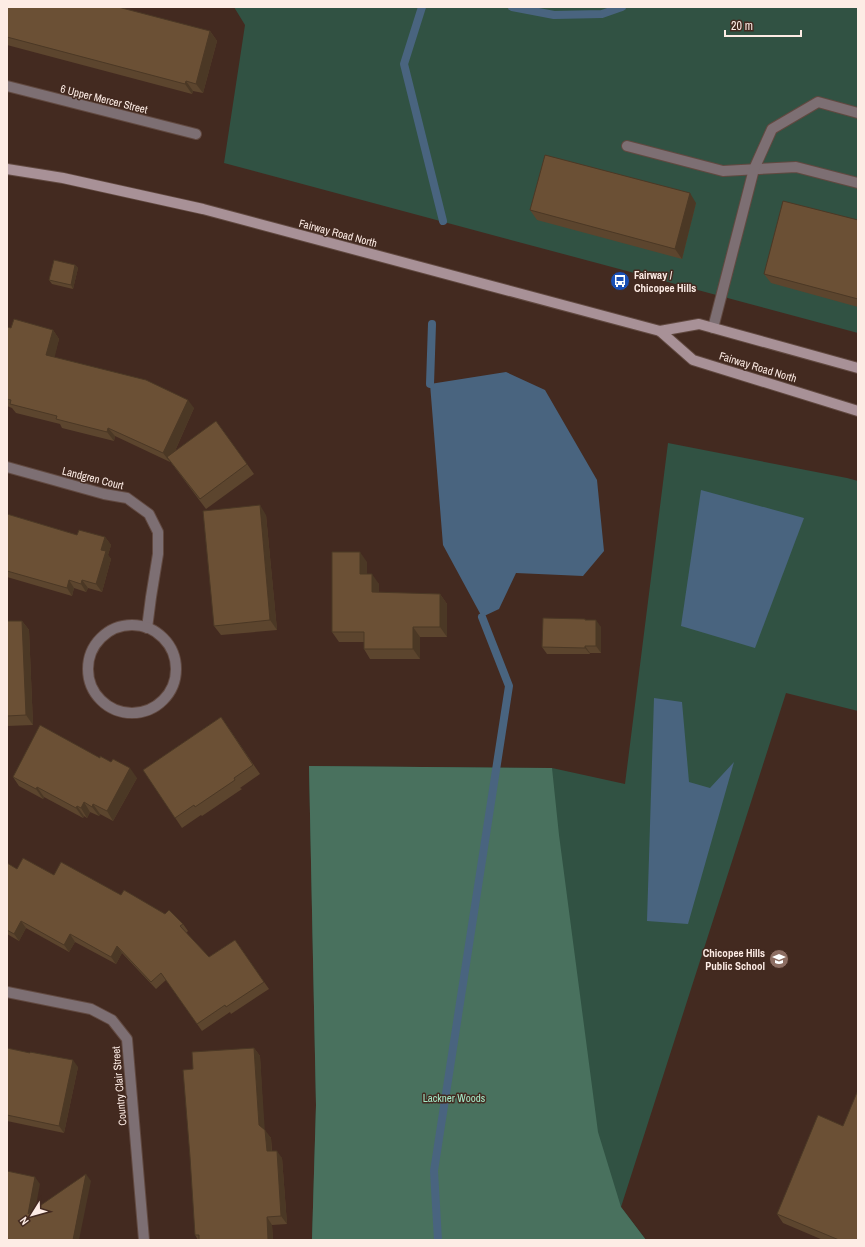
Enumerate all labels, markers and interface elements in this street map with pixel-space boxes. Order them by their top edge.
scale bar [725,12,801,38]
text: 20 m [731,18,753,34]
street label: 6 Upper Mercer Street [59,81,149,117]
street label: Fairway Road North [297,216,379,250]
place label: Fairway / Chicopee Hills [634,268,696,295]
bus stop icon: Fairway / Chicopee Hills [609,270,631,292]
street label: Fairway Road North [718,349,798,385]
street label: Landgren Court [61,464,126,492]
place label: Chicopee Hills Public School [703,946,765,973]
school or university icon: Chicopee Hills Public School [768,948,790,970]
street label: Country Clair Street [109,1045,129,1126]
park label: Lackner Woods [423,1091,486,1105]
north arrow [12,1195,52,1235]
text: N [16,1214,32,1228]

